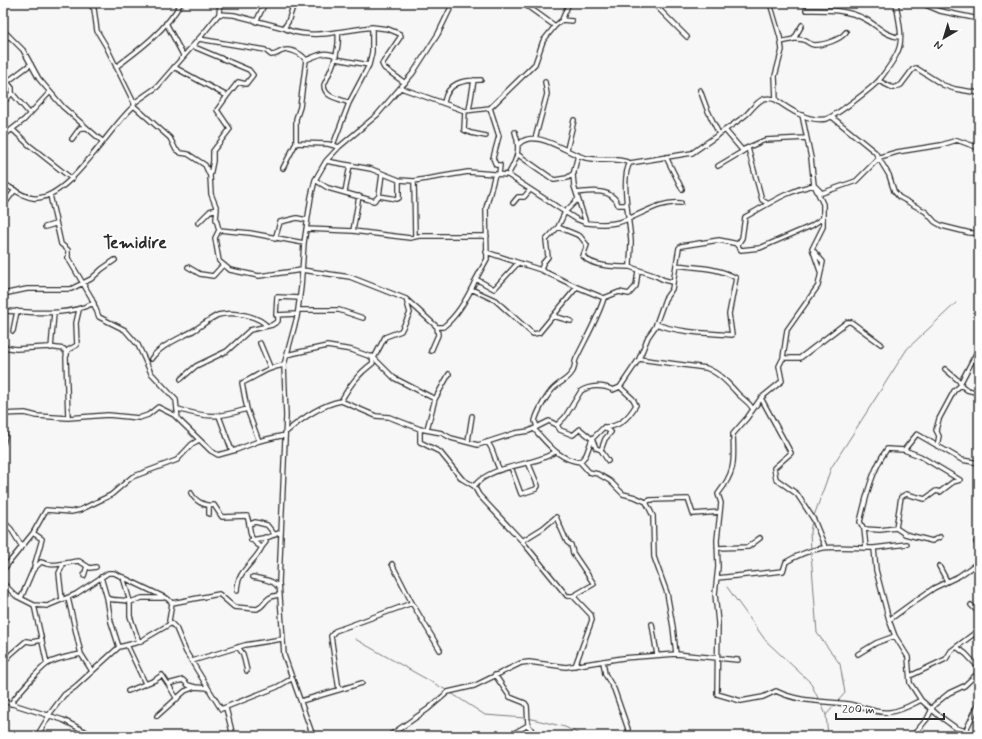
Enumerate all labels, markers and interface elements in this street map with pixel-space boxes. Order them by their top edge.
north arrow [924,18,964,58]
text: N [931,37,946,53]
district label: Temidire [103,232,167,254]
scale bar [836,695,944,721]
text: 200 m [842,702,875,718]

